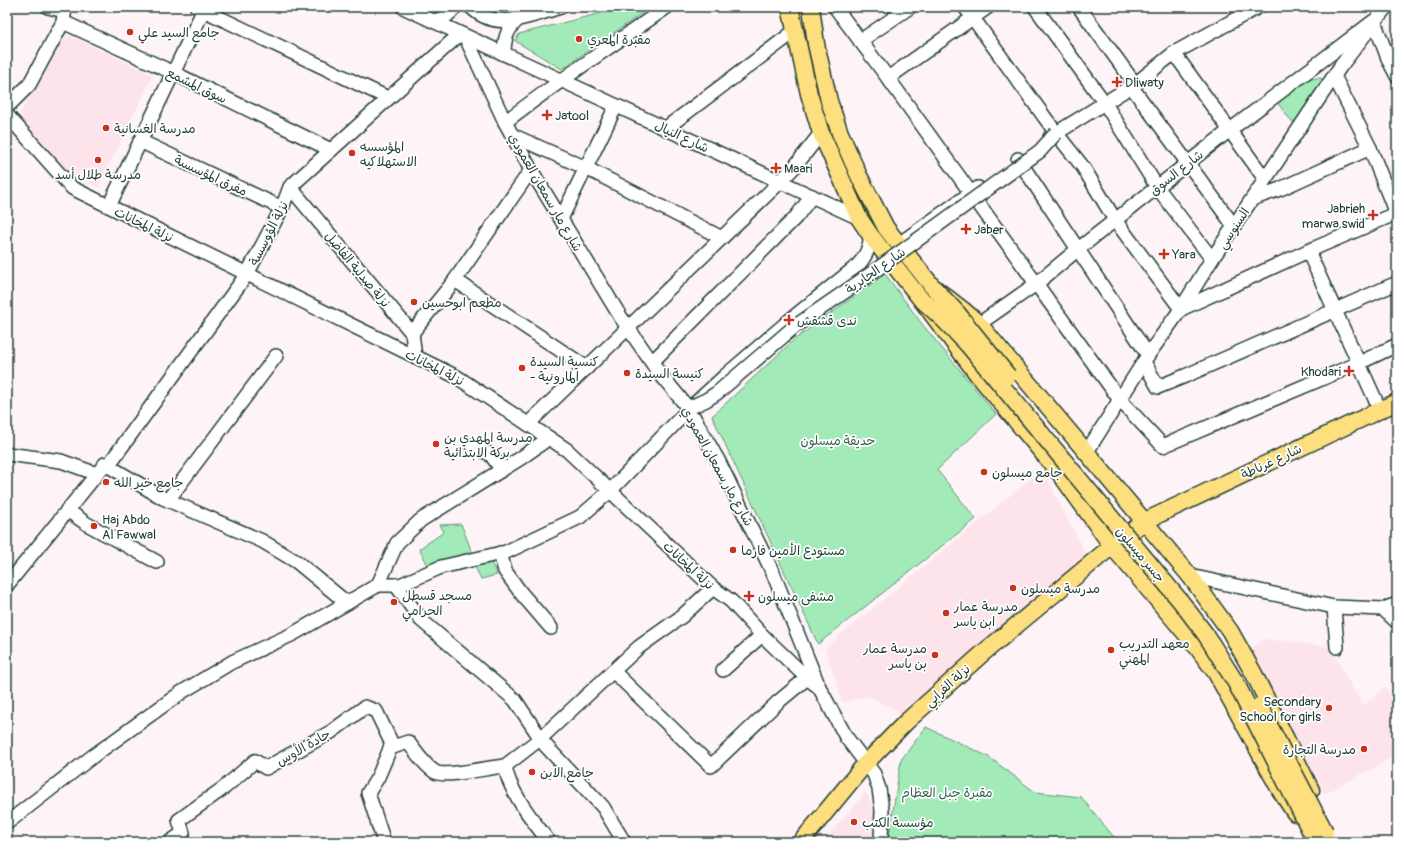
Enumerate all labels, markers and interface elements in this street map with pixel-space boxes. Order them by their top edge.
place label: جامع السيد علي [138,25,220,44]
marker: جامع السيد علي [125,27,135,37]
place label: مقبرة المعري [587,32,651,49]
marker: مقبرة المعري [574,34,584,44]
street label: سوق المشمع [163,64,229,109]
place label: Dliwaty [1125,75,1164,91]
marker: Dliwaty [1112,77,1122,87]
place label: Jatool [555,108,589,124]
marker: Jatool [542,110,552,120]
street label: شارع النيال [652,117,711,157]
place label: مدرسة الغسانية [114,121,196,137]
marker: مدرسة الغسانية [101,123,111,133]
street label: شارع مار سمعان العمودي [504,130,586,255]
place label: المؤسسه الاستهلاكيه [360,139,417,170]
street label: شارع السوق [1146,147,1207,200]
marker: المؤسسه الاستهلاكيه [347,148,357,158]
street label: مفرق المؤسسىة [171,152,250,200]
marker: مدرسة طلال أسد [93,155,103,165]
place label: Maari [784,161,812,177]
marker: Maari [771,163,781,173]
place label: مدرسة طلال أسد [55,167,141,183]
street label: نزلة الؤوسسة [246,199,292,268]
place label: Jabrieh marwa swid [1302,201,1365,232]
street label: نزلة المخانات [111,204,176,246]
street label: السنوسي [1214,205,1256,254]
marker: Jabrieh marwa swid [1368,210,1378,220]
place label: Jaber [974,222,1004,238]
marker: Jaber [961,224,971,234]
street label: نزلة صدلية الفاضل [321,229,393,311]
street label: شارع الجابرية [842,244,909,298]
place label: Yara [1171,247,1196,263]
marker: Yara [1159,249,1169,259]
place label: مطعم ابوحسين [422,295,502,313]
marker: مطعم ابوحسين [409,297,419,307]
place label: ندى قشقش [797,313,857,329]
marker: ندى قشقش [784,315,794,325]
street label: نزلة المخانات [403,346,467,389]
place label: كنسية السيدة - المارونية [530,354,599,385]
marker: كنسية السيدة - المارونية [517,363,527,373]
place label: Khodari [1301,364,1341,380]
place label: كنيسة السيدة [635,366,704,382]
marker: Khodari [1344,366,1354,376]
marker: كنيسة السيدة [622,368,632,378]
street label: شارع مار سمعان العمودي [677,404,757,529]
place label: مدرسة المهدي بن بركة الابتدائية [444,430,533,461]
park label: حديقة ميسلون [801,433,876,449]
marker: مدرسة المهدي بن بركة الابتدائية [431,439,441,449]
street label: شارع غرناطة [1238,441,1305,484]
place label: جامع ميسلون [992,465,1063,483]
marker: جامع ميسلون [979,467,989,477]
place label: جامع خير الله [114,475,183,493]
marker: جامع خير الله [101,477,111,487]
place label: Haj Abdo Al Fawwal [102,512,156,543]
marker: Haj Abdo Al Fawwal [89,521,99,531]
street label: جسر ميسلون [1112,523,1168,586]
street label: نزلة المخانات [660,538,717,593]
place label: مستودع الأمين فارما [741,542,845,560]
marker: مستودع الأمين فارما [728,545,738,555]
place label: مدرسة ميسلون [1021,581,1100,597]
marker: مدرسة ميسلون [1008,583,1018,593]
place label: مسجد قسطل الحرامي [402,588,472,622]
place label: مشفى ميسلون [758,589,834,606]
marker: مشفى ميسلون [743,590,755,602]
marker: مسجد قسطل الحرامي [389,597,399,607]
place label: مدرسة عمار ابن ياسر [953,599,1018,630]
marker: مدرسة عمار ابن ياسر [941,608,951,618]
place label: معهد التدريب المهني [1119,636,1190,670]
place label: مدرسة عمار بن ياسر [862,641,927,672]
marker: معهد التدريب المهني [1106,645,1116,655]
marker: مدرسة عمار بن ياسر [930,650,940,660]
street label: نزلة الفرابي [922,661,976,713]
place label: Secondary School for girls [1240,694,1321,725]
marker: Secondary School for girls [1324,703,1334,713]
street label: جادة الأوس [273,725,334,771]
place label: مدرسة التجارة [1283,742,1356,758]
marker: مدرسة التجارة [1359,744,1369,754]
place label: جامع الابن [540,765,594,783]
marker: جامع الابن [527,767,537,777]
park label: مقبرة جبل العظام [901,785,993,803]
place label: مؤسسة الكتب [862,815,934,831]
marker: مؤسسة الكتب [849,817,859,827]

